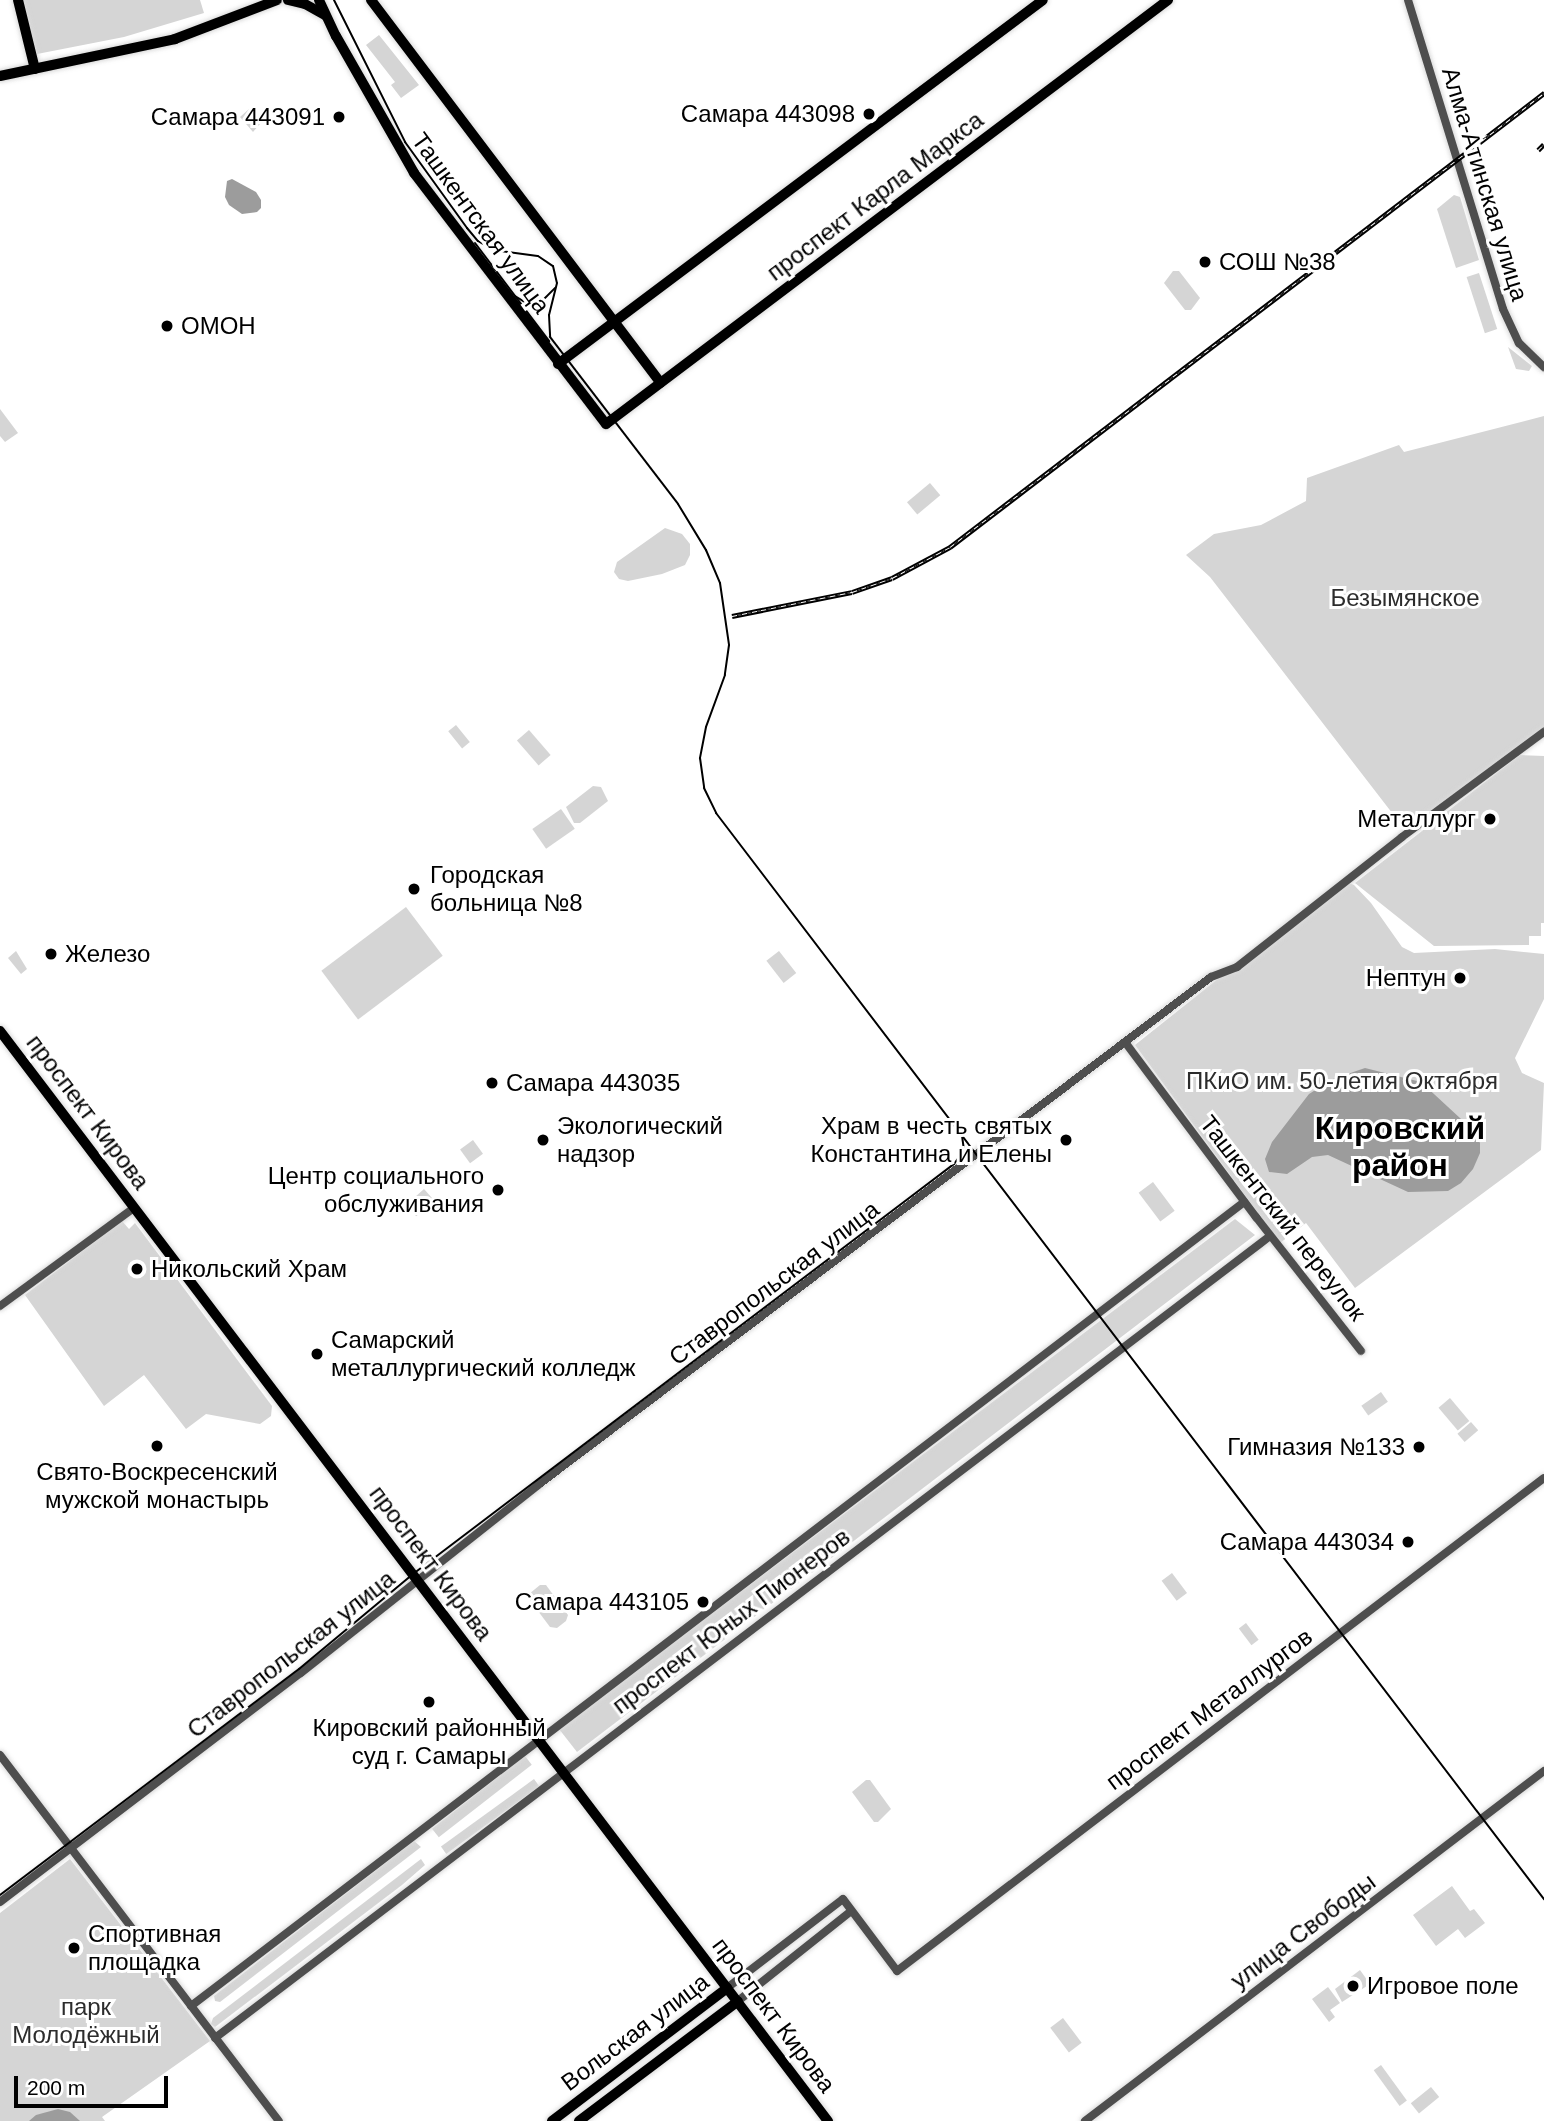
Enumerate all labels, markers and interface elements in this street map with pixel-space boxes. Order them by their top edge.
street label: Алма-Атинская улица [1436,64,1534,304]
place label: Самара 443098 [681,100,855,128]
place label: Самара 443091 [151,103,325,131]
street label: проспект Карла Маркса [761,105,989,287]
marker: Самара 443098 [861,106,877,122]
marker: Самара 443091 [331,109,347,125]
street label: Ташкентская улица [406,127,556,319]
place label: СОШ №38 [1219,248,1336,276]
marker: СОШ №38 [1197,254,1213,270]
place label: ОМОН [181,312,256,340]
marker: ОМОН [159,318,175,334]
park label: Безымянское [1330,584,1480,612]
place label: Металлург [1357,805,1476,833]
marker: Металлург [1482,811,1498,827]
place label: Городская больница №8 [430,861,583,917]
marker: Городская больница №8 [404,879,424,899]
place label: Железо [65,940,150,968]
marker: Железо [43,946,59,962]
place label: Нептун [1366,964,1446,992]
marker: Нептун [1452,970,1468,986]
street label: проспект Кирова [20,1029,156,1195]
park label: ПКиО им. 50-летия Октября [1186,1067,1498,1095]
place label: Самара 443035 [506,1069,680,1097]
marker: Самара 443035 [484,1075,500,1091]
street label: Ташкентский переулок [1194,1110,1372,1326]
district label: Кировский район [1315,1110,1485,1185]
place label: Экологический надзор [557,1112,723,1168]
place label: Храм в честь святых Константина и Елены [810,1112,1052,1168]
marker: Экологический надзор [535,1132,551,1148]
marker: Храм в честь святых Константина и Елены [1058,1132,1074,1148]
place label: Центр социального обслуживания [268,1162,484,1218]
marker: Центр социального обслуживания [490,1182,506,1198]
street label: Ставропольская улица [663,1195,885,1371]
place label: Никольский Храм [151,1255,347,1283]
marker: Никольский Храм [129,1261,145,1277]
place label: Самарский металлургический колледж [331,1326,636,1382]
marker: Самарский металлургический колледж [309,1346,325,1362]
place label: Гимназия №133 [1227,1433,1405,1461]
marker: Свято-Воскресенский мужской монастырь [149,1438,165,1454]
marker: Гимназия №133 [1411,1439,1427,1455]
place label: Свято-Воскресенский мужской монастырь [36,1458,278,1514]
street label: проспект Кирова [363,1480,499,1646]
street label: проспект Юных Пионеров [607,1522,855,1720]
place label: Самара 443034 [1220,1528,1394,1556]
marker: Самара 443034 [1400,1534,1416,1550]
street label: Ставропольская улица [182,1564,400,1744]
place label: Самара 443105 [515,1588,689,1616]
marker: Самара 443105 [695,1594,711,1610]
street label: проспект Металлургов [1100,1622,1318,1796]
marker: Кировский районный суд г. Самары [421,1694,437,1710]
place label: Кировский районный суд г. Самары [312,1714,546,1770]
street label: улица Свободы [1225,1867,1381,1995]
place label: Спортивная площадка [88,1920,221,1976]
street label: проспект Кирова [706,1932,842,2098]
marker: Спортивная площадка [66,1940,82,1956]
street label: Вольская улица [556,1967,714,2097]
place label: Игровое поле [1367,1972,1519,2000]
marker: Игровое поле [1345,1978,1361,1994]
park label: парк Молодёжный [12,1993,160,2049]
scale bar [18,2062,172,2106]
text: 200 m [27,2076,85,2099]

